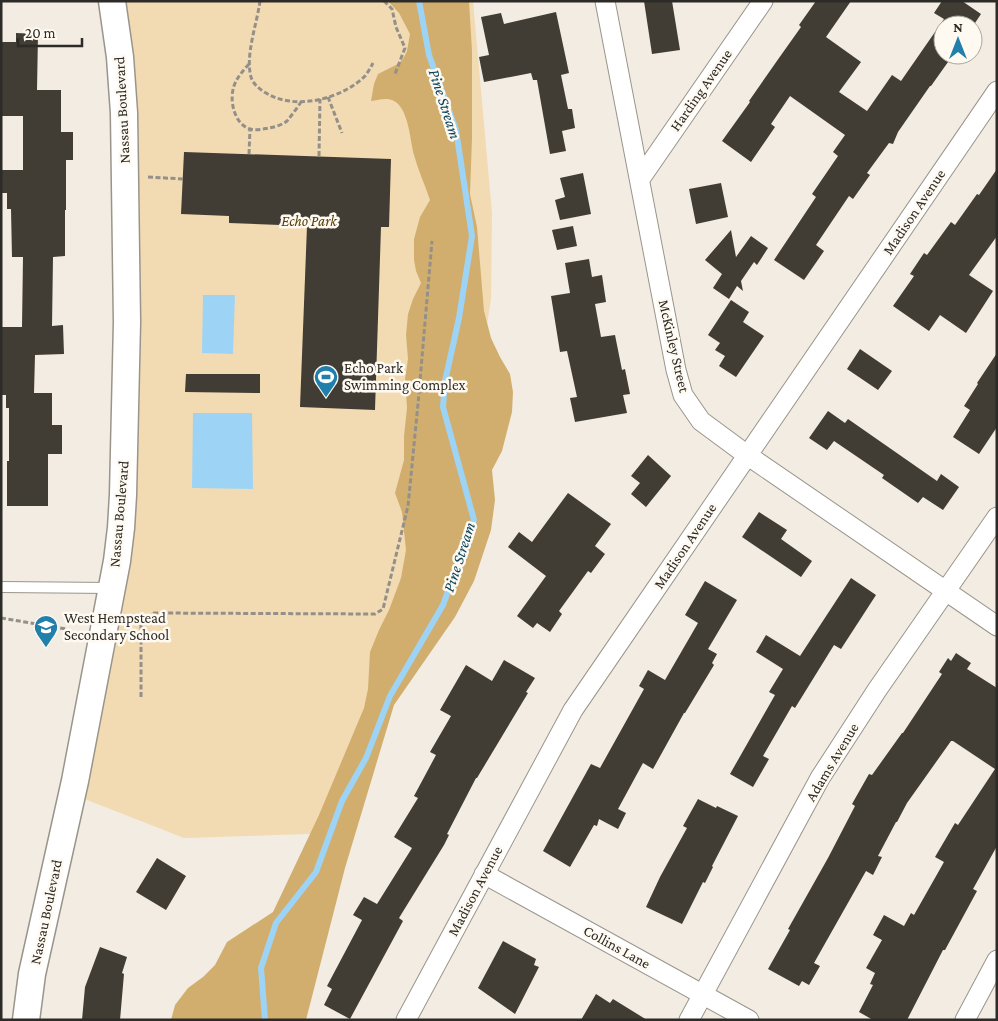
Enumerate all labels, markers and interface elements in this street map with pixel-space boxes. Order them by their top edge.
scale bar [18,15,81,47]
north arrow [933,15,983,65]
text: N [953,19,963,35]
text: 20 m [25,25,56,41]
street label: Harding Avenue [667,46,736,134]
street label: Nassau Boulevard [111,56,133,164]
water label: Pine Stream [426,67,464,141]
street label: Madison Avenue [880,166,949,258]
park label: Echo Park [281,213,338,229]
street label: McKinley Street [655,298,693,395]
place label: Echo Park Swimming Complex [344,360,466,394]
sports icon: Echo Park Swimming Complex [313,364,339,398]
street label: Nassau Boulevard [106,460,132,568]
street label: Madison Avenue [651,500,720,592]
water label: Pine Stream [440,520,478,594]
place label: West Hempstead Secondary School [64,610,169,644]
school or university icon: West Hempstead Secondary School [33,614,59,648]
street label: Adams Avenue [802,720,862,804]
street label: Madison Avenue [445,843,506,939]
street label: Nassau Boulevard [27,858,65,966]
street label: Collins Lane [581,922,654,972]

